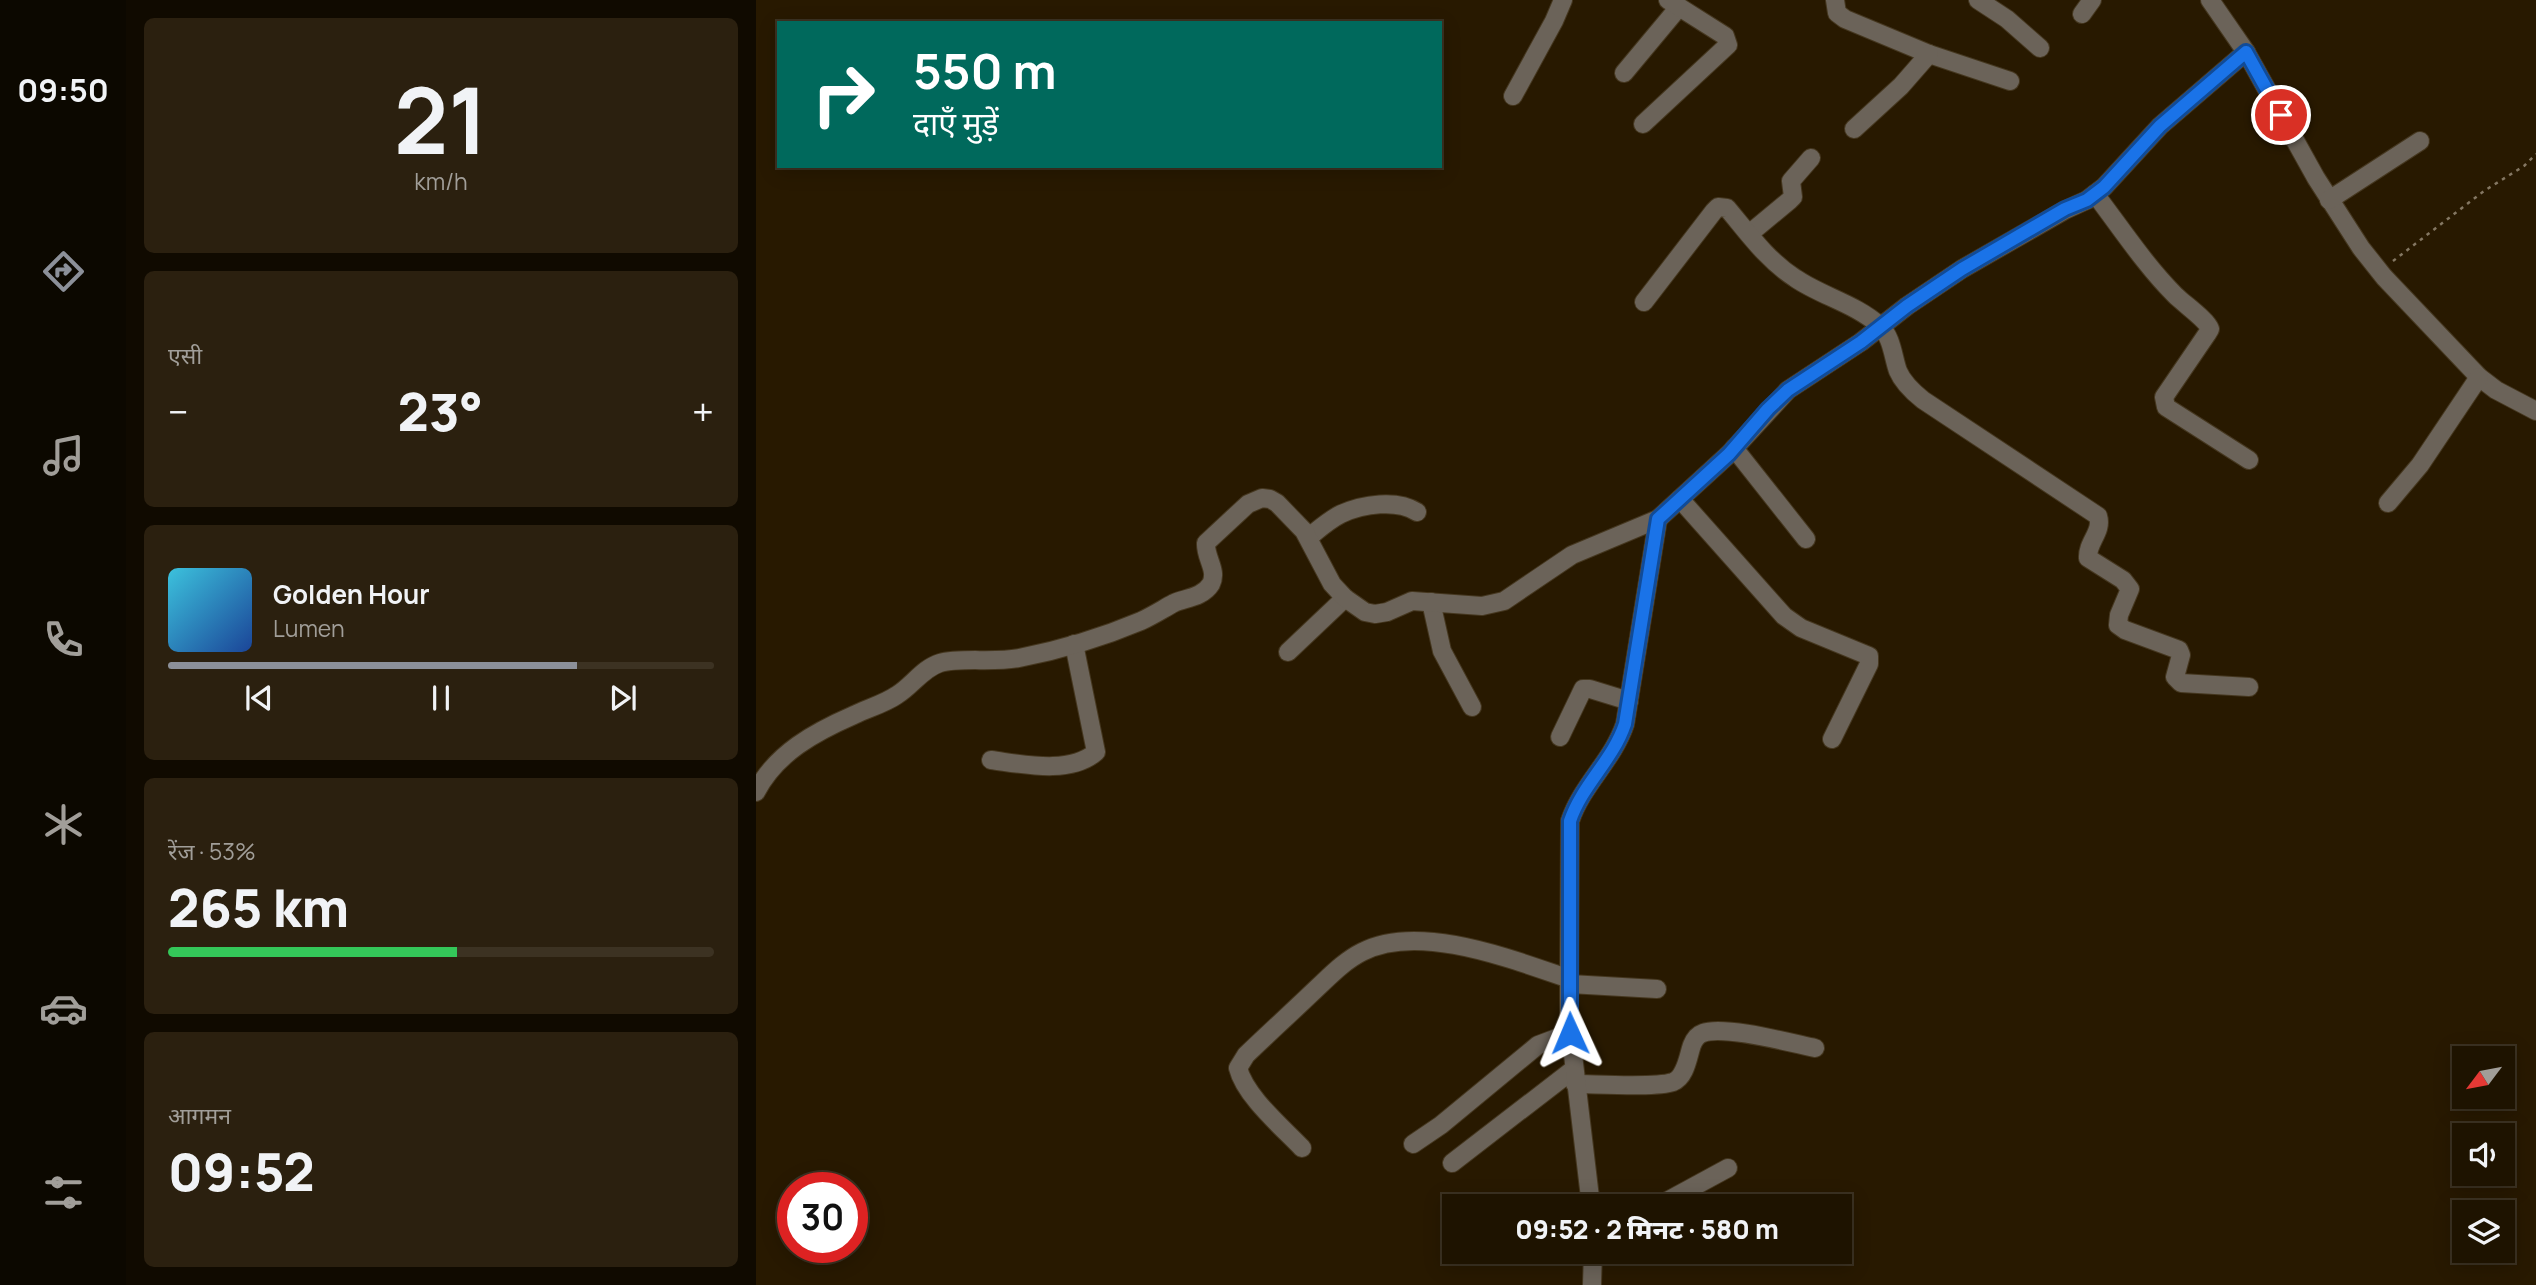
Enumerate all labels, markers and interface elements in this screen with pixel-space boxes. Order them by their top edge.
text: 550 m [913,37,1057,104]
icon: right [798,49,889,140]
text: 21 [394,57,488,181]
text: 09:50 [17,68,109,112]
pin [2251,85,2311,145]
icon: arrive [2262,96,2300,134]
text: दाएँ मुड़ें [913,101,999,145]
text: km/h [414,165,468,197]
icon: directions [39,247,88,296]
text: एसी [168,339,202,371]
text: 23° [398,376,483,447]
text: − [168,385,189,437]
text: + [692,385,714,437]
icon: music [39,431,88,480]
text: Golden Hour [273,576,430,612]
text: Lumen [273,612,345,644]
icon: phone [39,615,88,664]
icon: previous [240,679,278,717]
icon: pause [422,679,460,717]
icon: next [604,679,642,717]
icon: climate [39,800,88,849]
text: रेंज · 53% [168,835,256,867]
text: 265 km [168,872,349,943]
icon: car [39,984,88,1033]
position arrow [1533,996,1607,1070]
north arrow [2452,1046,2515,1110]
map controls [2452,1046,2515,1263]
text: आगमन [168,1099,231,1131]
button: sound [2452,1123,2515,1186]
text: 09:52 [168,1136,315,1207]
icon: filters [39,1168,88,1217]
speed limit sign: 30 [777,1172,868,1263]
button: layers [2452,1200,2515,1263]
text: 09:52 · 2 मिनट · 580 m [1515,1211,1779,1247]

